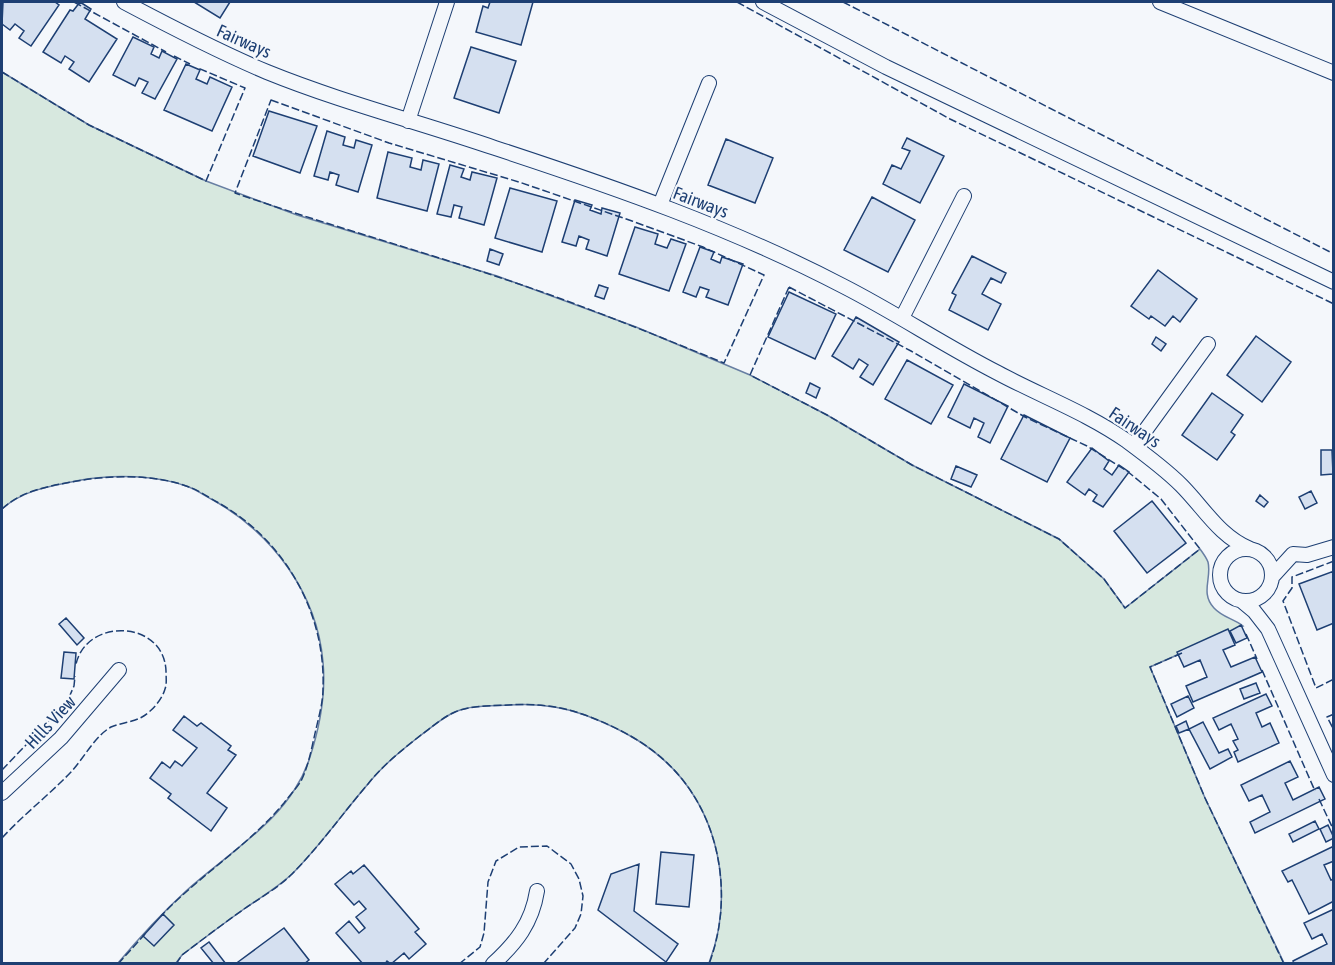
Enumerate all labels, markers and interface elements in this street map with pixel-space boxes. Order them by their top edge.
street label: Fairways [214,20,274,62]
street label: Fairways [670,182,732,222]
street label: Fairways [1105,402,1165,452]
street label: Hills View [20,691,80,753]

